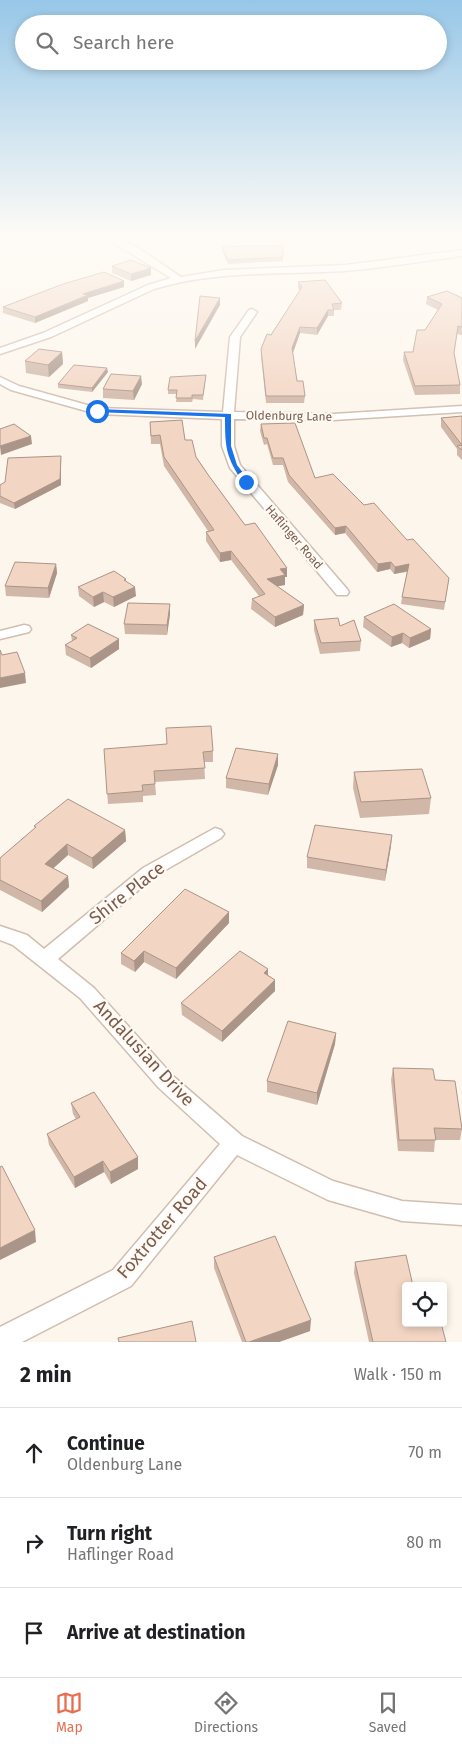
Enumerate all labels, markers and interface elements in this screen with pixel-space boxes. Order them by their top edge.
search box [15,15,447,70]
icon: search [33,29,61,57]
text: Search here [73,31,174,54]
route start [86,400,109,423]
street label: Oldenburg Lane [246,408,332,424]
route end [235,471,258,494]
street label: Haflinger Road [262,502,326,572]
street label: Shire Place [85,857,169,929]
street label: Andalusian Drive [89,995,199,1111]
street label: Foxtrotter Road [112,1173,212,1283]
map controls [402,1282,447,1327]
button: locate [402,1282,447,1327]
text: 2 min [20,1362,72,1388]
text: Walk · 150 m [354,1365,442,1384]
text: Continue [67,1432,145,1455]
icon: ahead [20,1439,48,1467]
text: 70 m [408,1443,442,1462]
text: Oldenburg Lane [67,1455,182,1474]
text: Turn right [67,1522,152,1545]
icon: right [20,1529,48,1557]
text: 80 m [406,1533,442,1552]
text: Haflinger Road [67,1545,174,1564]
icon: arrive [20,1619,48,1647]
text: Arrive at destination [67,1621,246,1644]
tab: Map [55,1689,83,1736]
tab: Directions [194,1689,258,1736]
tab: Saved [369,1689,407,1736]

